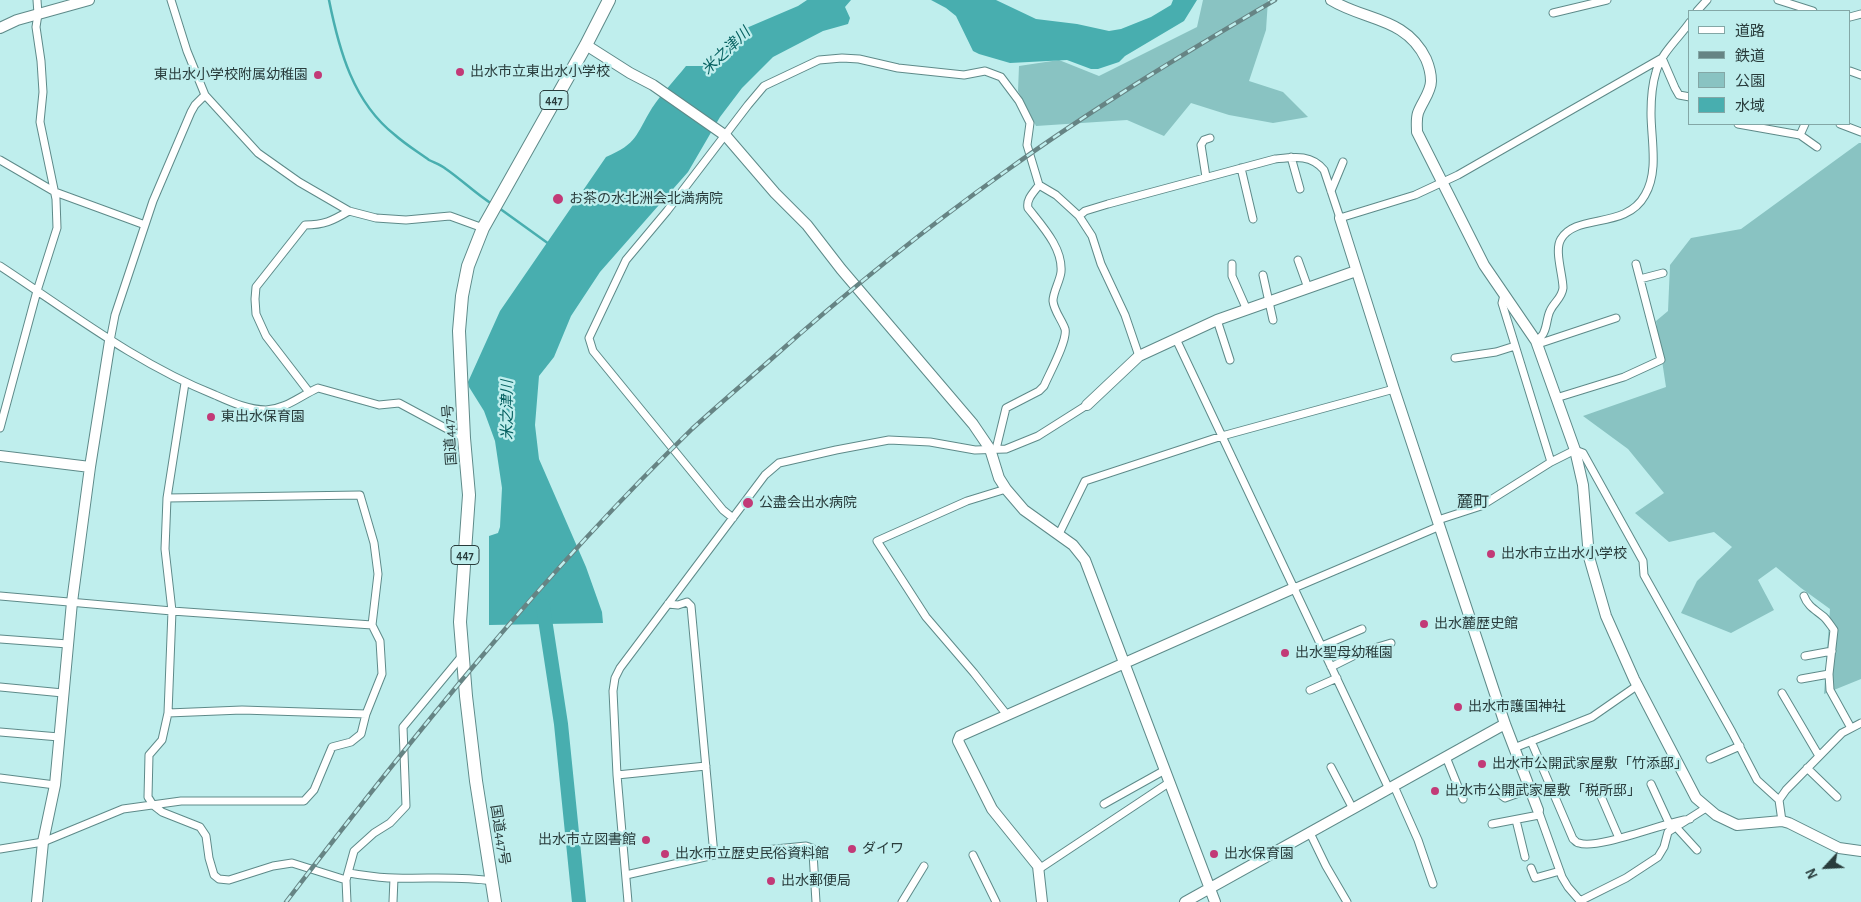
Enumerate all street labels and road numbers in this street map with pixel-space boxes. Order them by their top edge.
road number: 447 [540,90,568,110]
street label: 国道447号 [439,404,461,466]
road number: 447 [451,546,479,564]
street label: 国道447号 [487,803,513,867]

